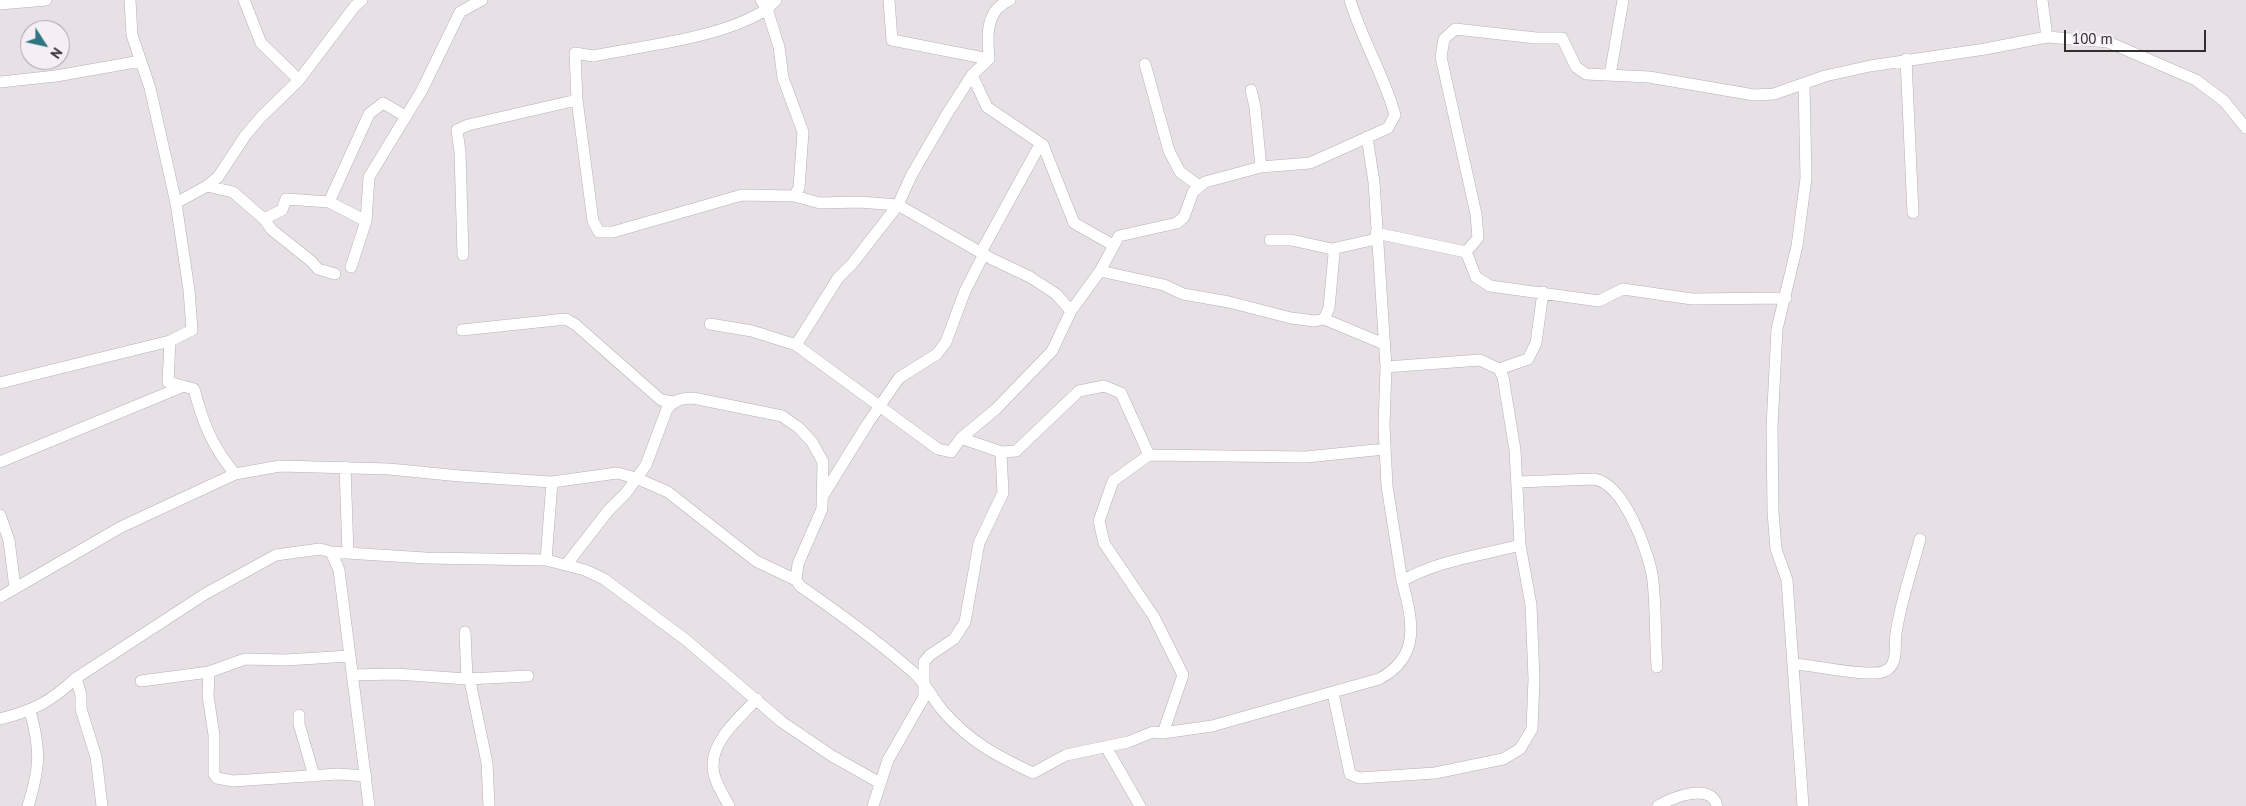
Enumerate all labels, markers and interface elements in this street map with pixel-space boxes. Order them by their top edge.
north arrow [20,20,70,70]
scale bar [2066,20,2208,52]
text: 100 m [2072,29,2113,48]
text: N [46,44,66,62]

